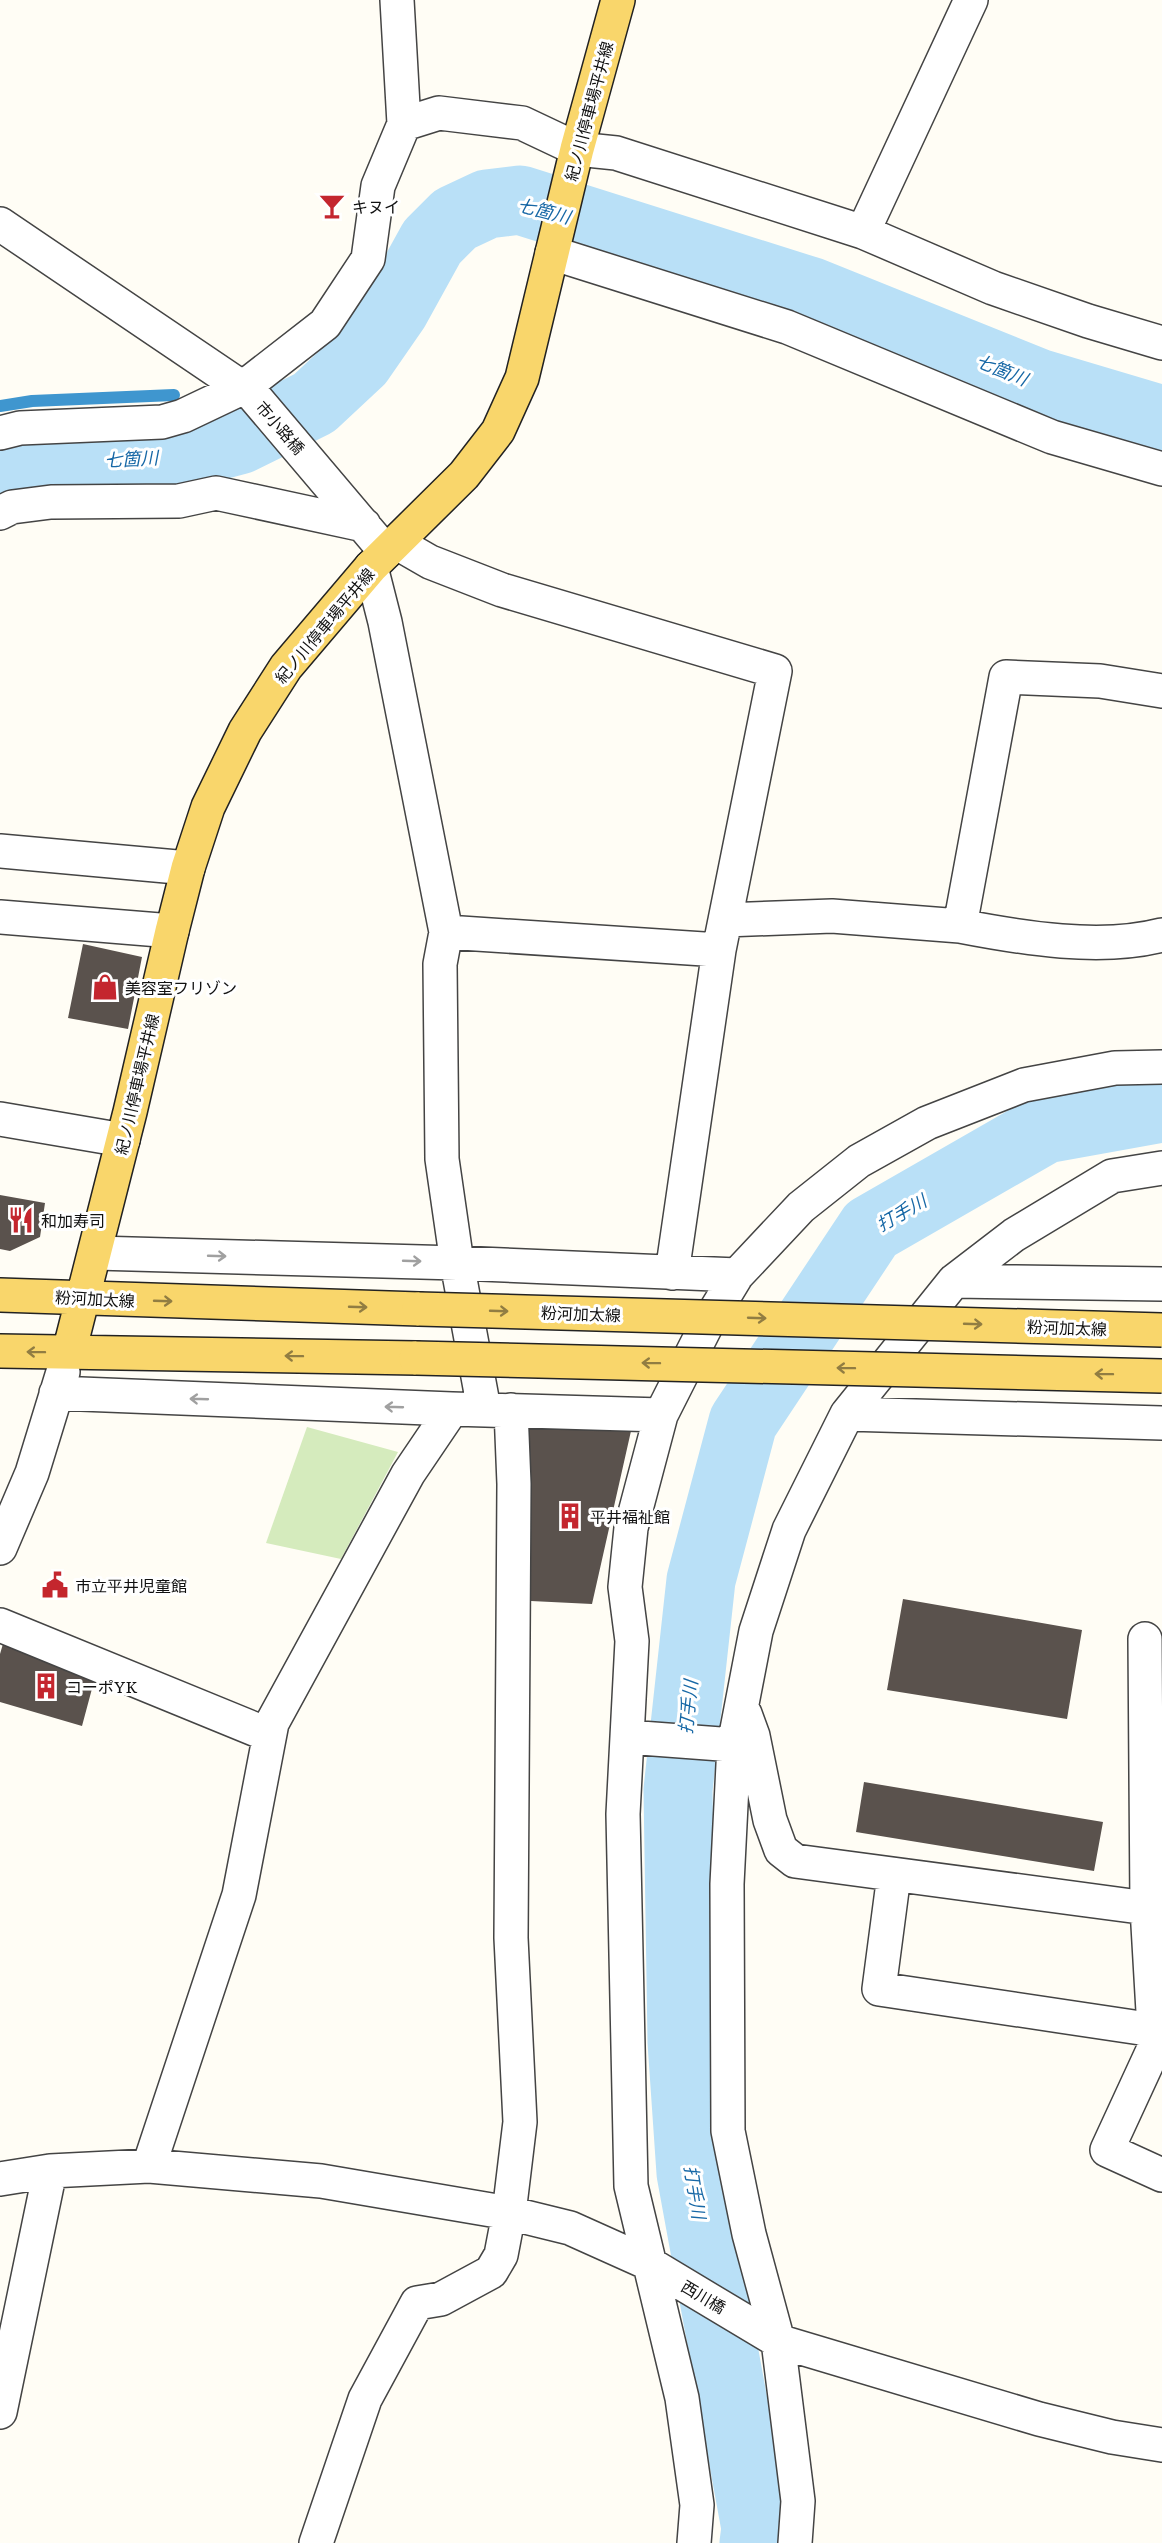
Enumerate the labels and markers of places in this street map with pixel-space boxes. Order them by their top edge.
bar icon: キヌイ [317,191,347,221]
place label: キヌイ [352,194,400,218]
shop icon: 美容室フリゾン [90,972,120,1002]
place label: 美容室フリゾン [125,975,237,999]
restaurant icon: 和加寿司 [6,1205,36,1235]
place label: 和加寿司 [41,1208,105,1232]
building icon: 平井福祉館 [555,1501,585,1531]
place label: 平井福祉館 [590,1504,670,1528]
public building icon: 市立平井児童館 [40,1570,70,1600]
place label: 市立平井児童館 [75,1573,187,1597]
building icon: コーポYK [31,1671,61,1701]
place label: コーポYK [66,1674,138,1698]

